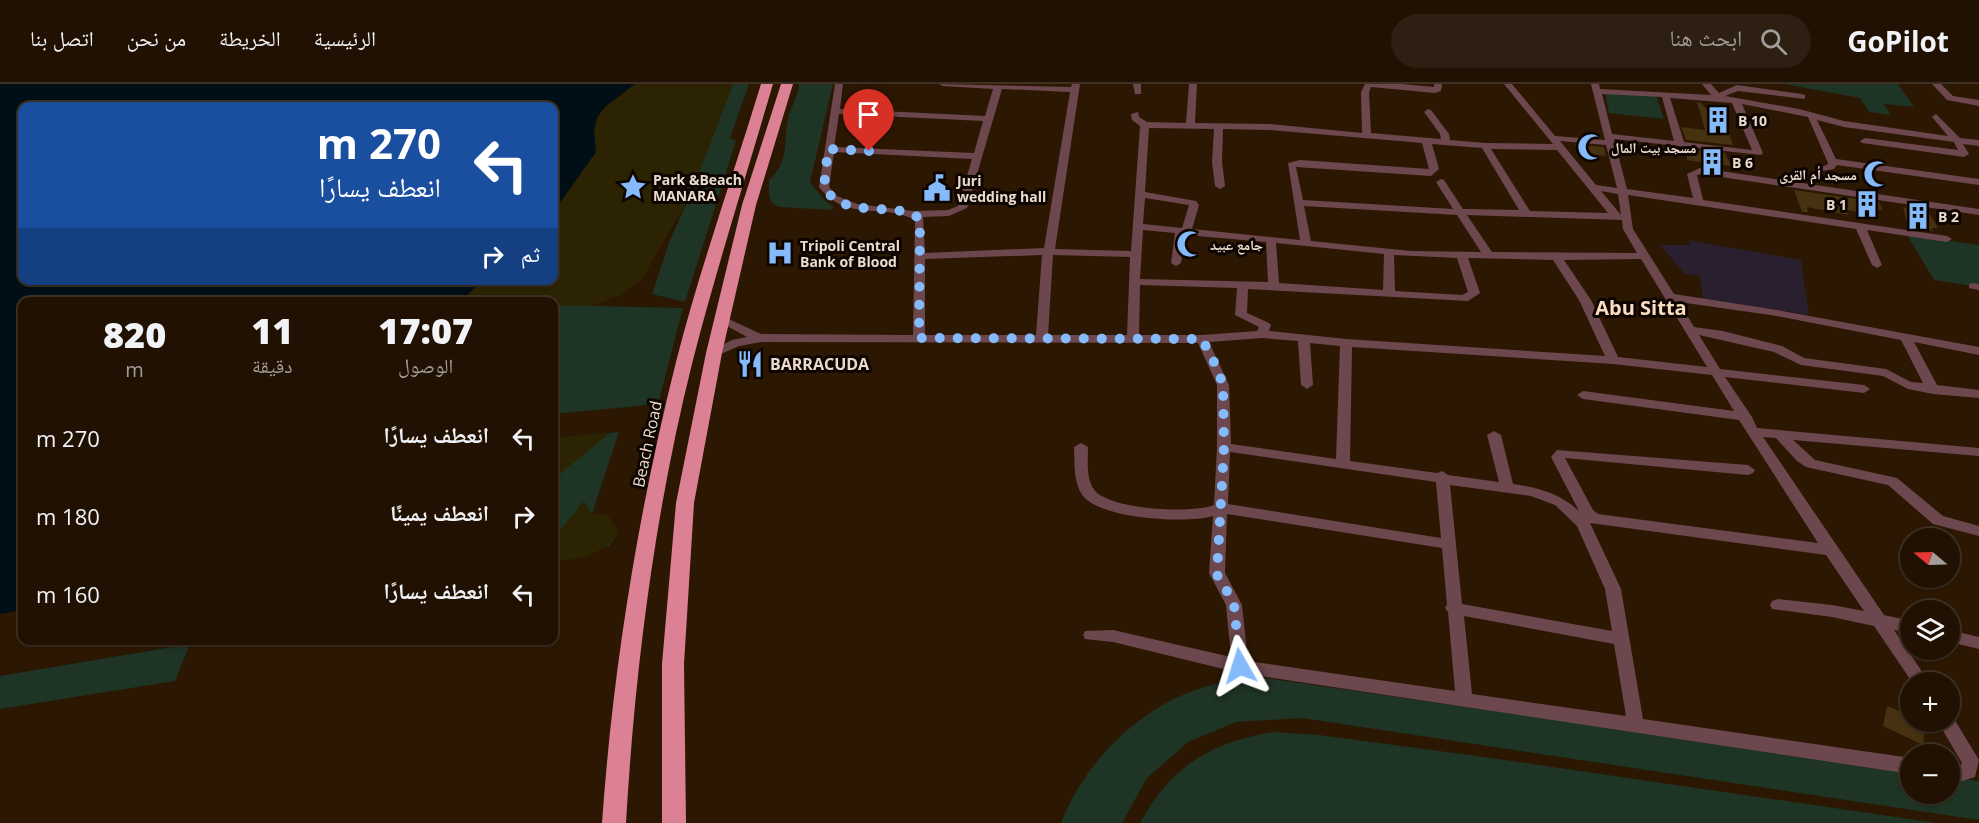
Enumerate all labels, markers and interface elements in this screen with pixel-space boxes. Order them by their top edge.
search box [1391,14,1811,68]
text: ابحث هنا [1669,22,1742,52]
text: GoPilot [1847,22,1949,60]
text: اتصل بنا [30,24,94,52]
text: من نحن [127,24,186,52]
text: الخريطة [219,24,281,52]
text: الرئيسية [314,24,376,52]
icon: search [1757,25,1790,58]
pin [843,89,894,151]
icon: arrive [852,98,885,131]
building icon: B 10 [1703,105,1733,135]
place label: B 10 [1738,111,1767,130]
text: 270 m [317,114,441,171]
icon: left [462,126,540,204]
mosque icon: مسجد بيت المال [1576,132,1606,162]
place label: مسجد بيت المال [1611,138,1696,157]
building icon: B 6 [1697,147,1727,177]
place label: B 6 [1732,153,1753,172]
mosque icon: مسجد أم القرى [1862,159,1892,189]
place label: مسجد أم القرى [1779,165,1857,185]
text: انعطف يسارًا [319,168,441,205]
place label: Park &Beach MANARA [653,170,742,205]
place label: Juri wedding hall [955,171,1046,206]
place icon: Park &Beach MANARA [618,172,648,202]
public building icon: Juri wedding hall [922,173,952,203]
building icon: B 1 [1852,189,1882,219]
place label: B 1 [1826,195,1847,214]
building icon: B 2 [1903,201,1933,231]
place label: B 2 [1938,207,1959,226]
mosque icon: جامع عبيد [1175,229,1205,259]
place label: جامع عبيد [1210,235,1263,255]
place label: Tripoli Central Bank of Blood [800,236,900,271]
text: ثم [521,238,540,268]
hospital icon: Tripoli Central Bank of Blood [765,238,795,268]
icon: right [476,240,509,273]
district label: Abu Sitta [1595,294,1687,321]
text: 11 [251,306,293,355]
text: 17:07 [378,306,473,355]
text: 820 [103,310,166,359]
restaurant icon: BARRACUDA [735,349,765,379]
text: دقيقة [252,352,293,379]
text: الوصول [398,352,453,379]
place label: BARRACUDA [770,353,870,375]
text: m [125,356,144,383]
street label: Beach Road [627,399,667,489]
text: انعطف يسارًا [384,419,489,449]
icon: left [507,422,540,455]
text: 270 m [36,423,100,453]
text: انعطف يمينًا [390,497,489,527]
icon: right [507,500,540,533]
text: 180 m [36,501,100,531]
north arrow [1900,528,1960,588]
map controls [1900,528,1960,804]
text: انعطف يسارًا [384,575,489,605]
icon: left [507,578,540,611]
text: 160 m [36,579,100,609]
button: layers [1900,600,1960,660]
position arrow [1208,634,1272,698]
button: + [1900,672,1960,732]
button: − [1900,744,1960,804]

